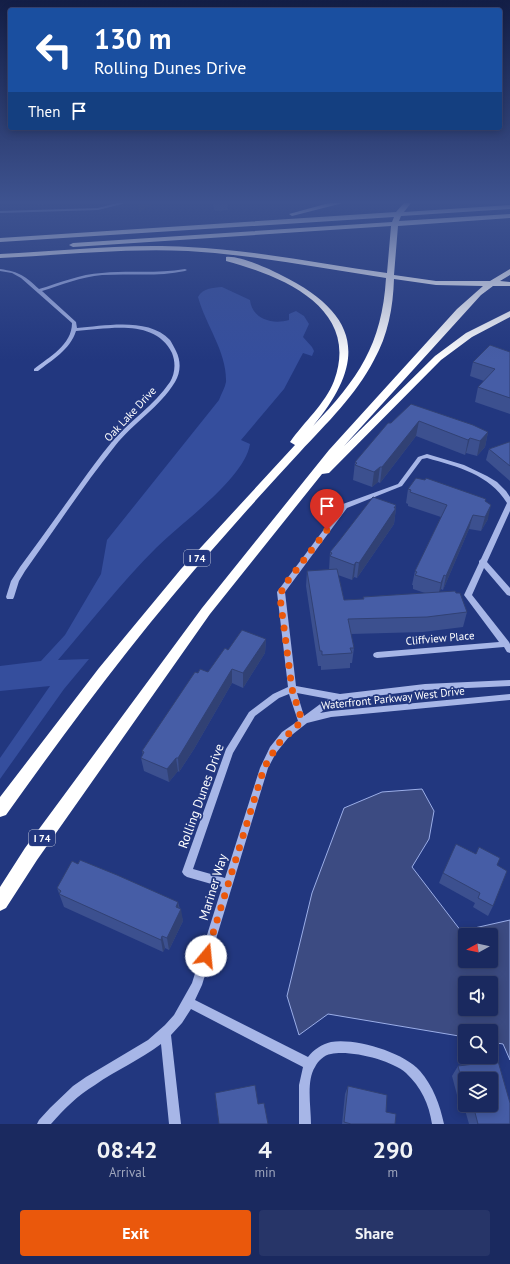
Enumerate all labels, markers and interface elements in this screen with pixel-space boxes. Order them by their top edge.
text: 130 m [94,20,171,57]
icon: left [28,24,80,76]
text: Rolling Dunes Drive [94,56,246,79]
icon: arrive [68,100,90,122]
text: Then [28,102,60,121]
street label: Oak Lake Drive [101,383,159,444]
pin [310,489,344,530]
icon: arrive [316,495,338,517]
road number: I 74 [184,550,210,566]
street label: Cliffview Place [405,628,475,648]
street label: Waterfront Parkway West Drive [321,683,466,713]
street label: Rolling Dunes Drive [174,741,228,851]
road number: I 74 [29,830,55,846]
street label: Mariner Way [195,852,231,922]
north arrow [458,928,498,968]
map controls [458,928,498,1112]
position arrow [185,935,227,977]
button: sound [458,976,498,1016]
button: search [458,1024,498,1064]
button: layers [458,1072,498,1112]
text: 08:42 [97,1134,158,1165]
text: 4 [258,1134,272,1165]
text: 290 [372,1134,413,1165]
text: Arrival [109,1164,145,1181]
text: min [254,1164,276,1181]
text: m [388,1164,398,1181]
button: Exit [20,1210,251,1256]
button: Share [259,1210,490,1256]

